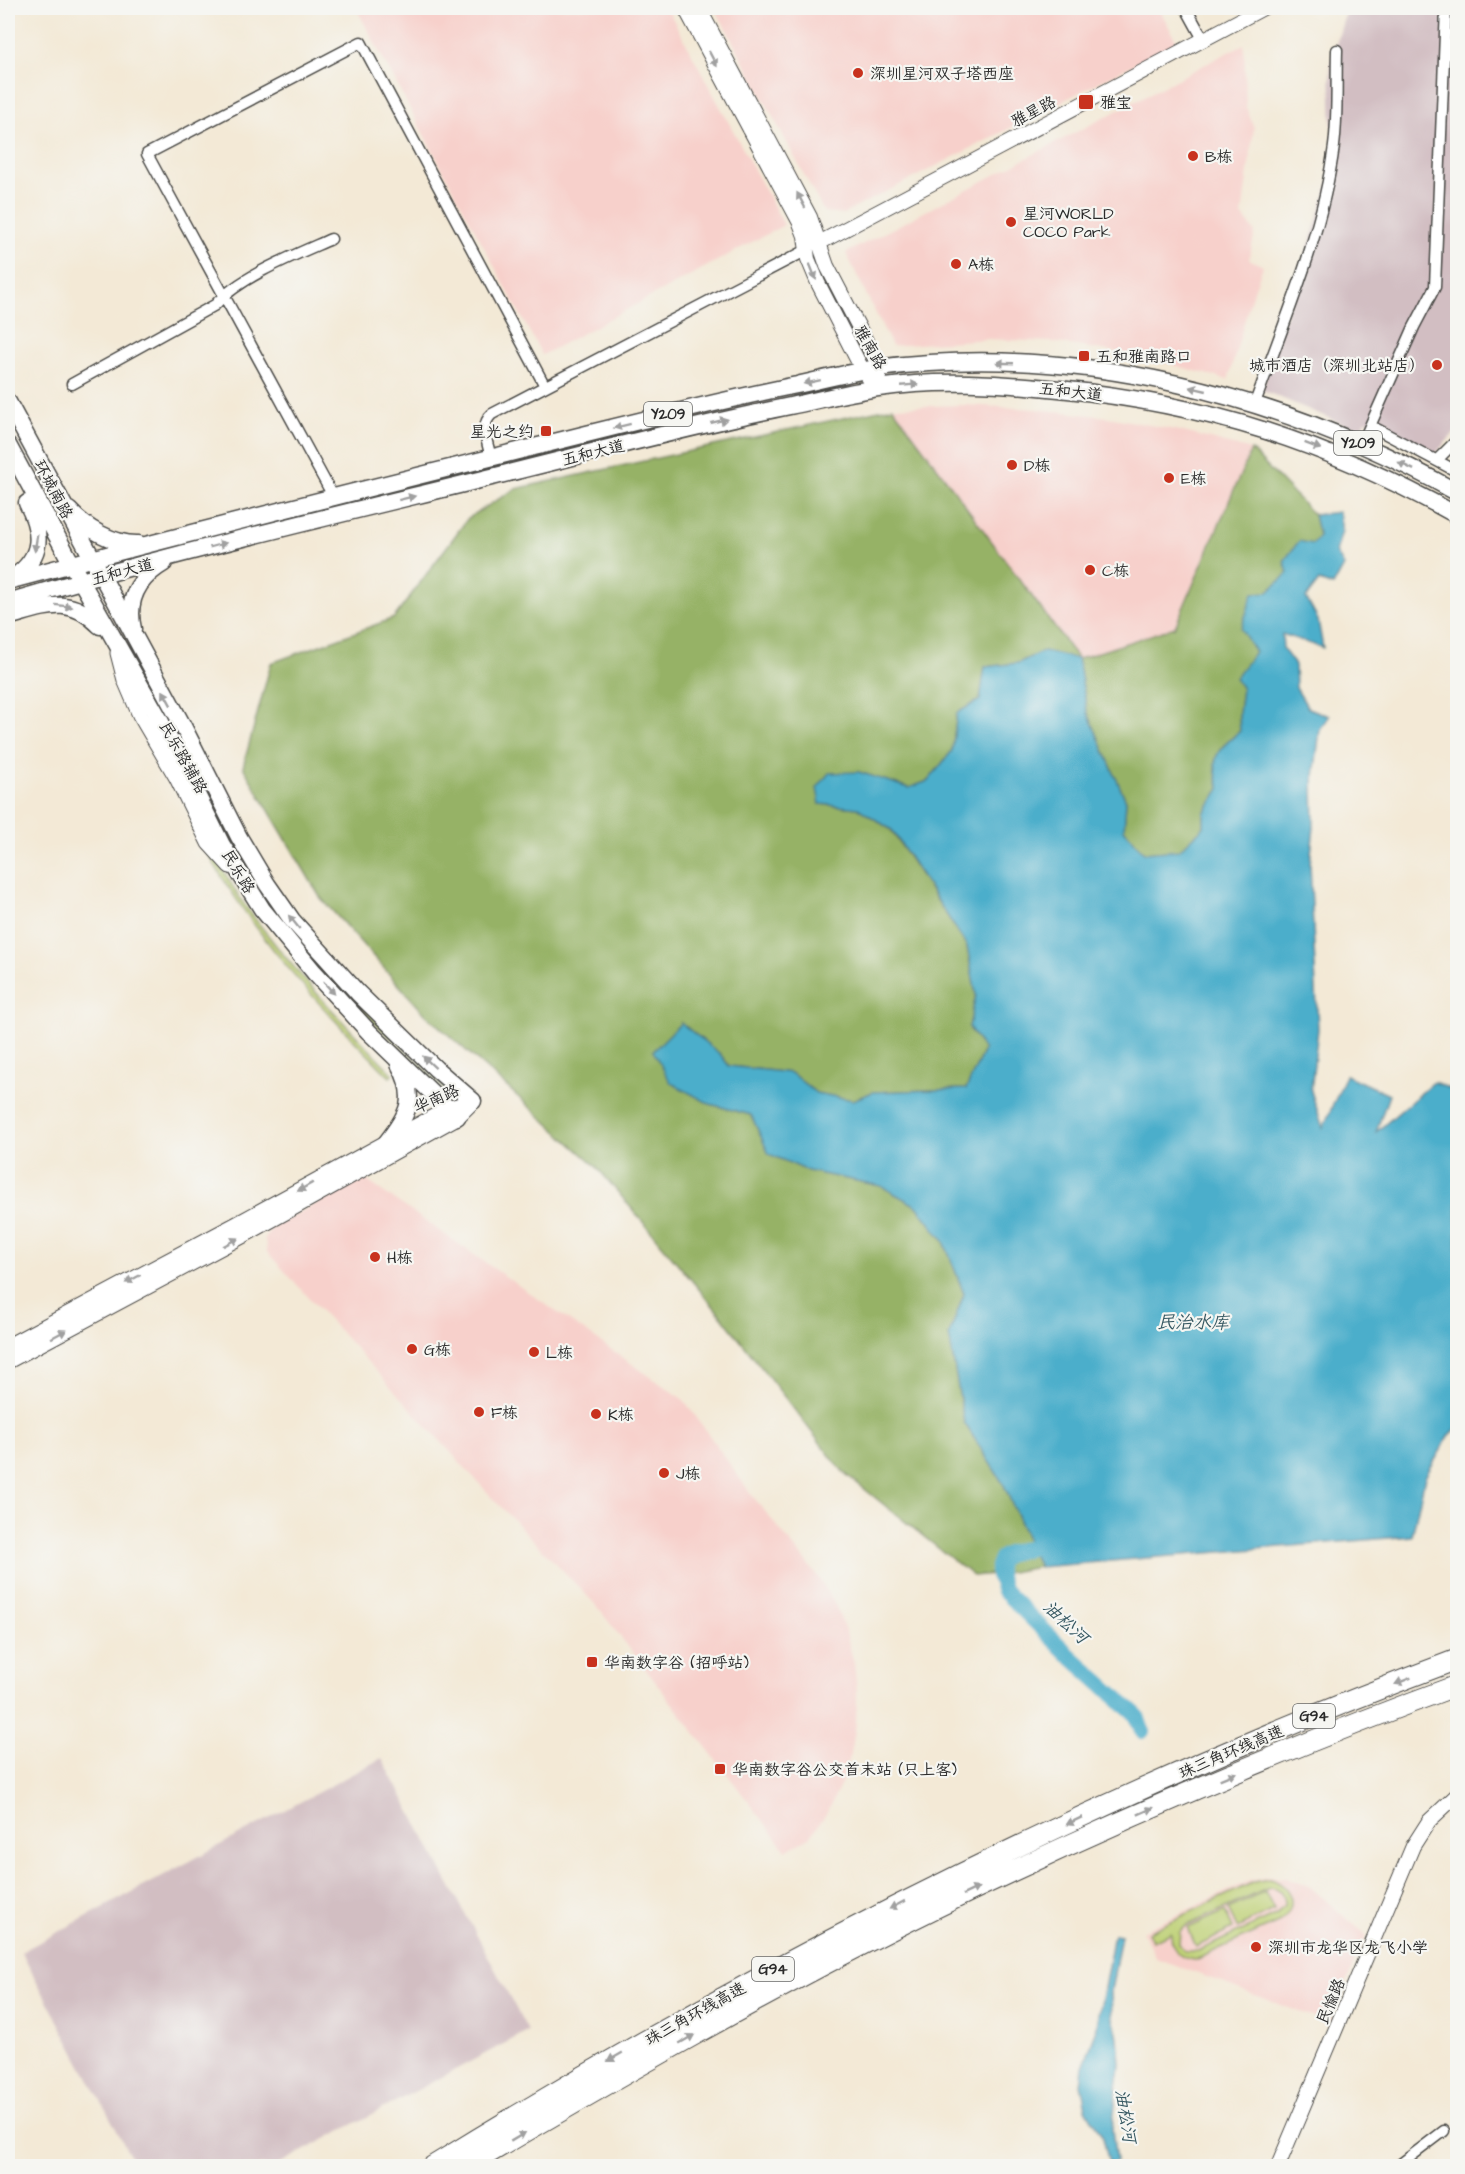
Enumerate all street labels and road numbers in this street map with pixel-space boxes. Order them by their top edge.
street label: 雅星路 [1007,91,1060,133]
street label: 雅南路 [849,321,892,374]
street label: 五和大道 [1038,378,1104,406]
road number: Y209 [644,402,692,426]
road number: Y209 [1334,431,1382,455]
street label: 五和大道 [560,435,627,471]
street label: 环城南路 [28,456,78,523]
street label: 五和大道 [88,553,156,591]
street label: 民乐路辅路 [154,717,212,798]
street label: 民乐路 [216,845,260,898]
street label: 华南路 [410,1079,463,1119]
road number: G94 [1293,1704,1335,1728]
street label: 珠三角环线高速 [1176,1720,1287,1784]
road number: G94 [752,1957,794,1981]
street label: 民愉路 [1311,1975,1350,2028]
street label: 珠三角环线高速 [641,1977,750,2051]

